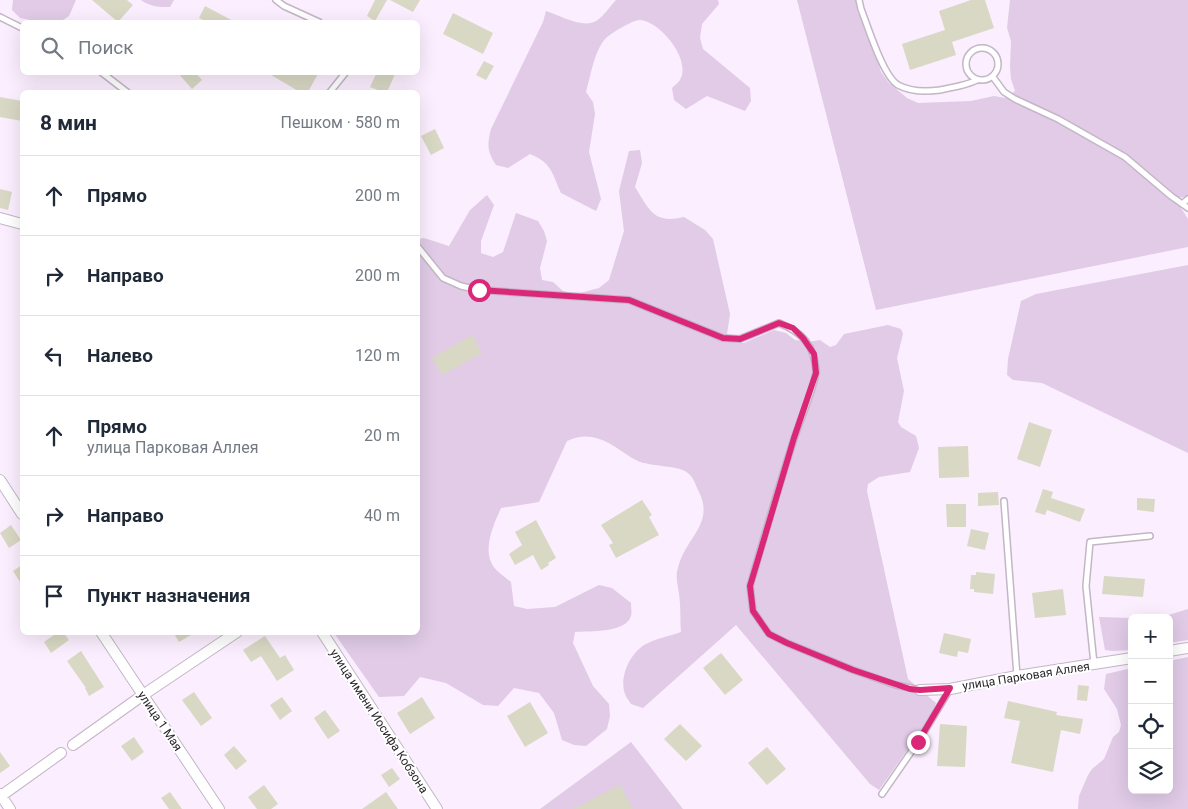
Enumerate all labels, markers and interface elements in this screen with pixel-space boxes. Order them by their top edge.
search box [20,20,420,75]
icon: search [38,34,66,62]
text: Поиск [78,36,134,59]
text: 8 мин [40,111,97,135]
text: Пешком · 580 m [281,113,400,132]
icon: ahead [40,182,68,210]
text: Прямо [87,184,147,207]
text: 200 m [355,186,400,205]
icon: right [40,262,68,290]
text: Направо [87,264,164,287]
text: 200 m [355,266,400,285]
route start [468,279,491,302]
icon: left [40,342,68,370]
text: Налево [87,344,153,367]
text: 120 m [355,346,400,365]
text: Прямо [87,415,147,438]
icon: ahead [40,422,68,450]
text: 20 m [364,426,400,445]
text: улица Парковая Аллея [87,438,259,457]
icon: right [40,502,68,530]
text: Направо [87,504,164,527]
text: 40 m [364,506,400,525]
icon: arrive [40,582,68,610]
text: Пункт назначения [87,584,250,607]
map controls [1128,614,1173,794]
button: + [1128,614,1173,659]
street label: улица имени Иосифа Кобзона [327,646,431,796]
street label: улица Парковая Аллея [961,659,1091,693]
button: − [1128,659,1173,704]
street label: улица 1 Мая [135,688,185,754]
button: locate [1128,704,1173,749]
route end [907,731,930,754]
button: layers [1128,749,1173,794]

